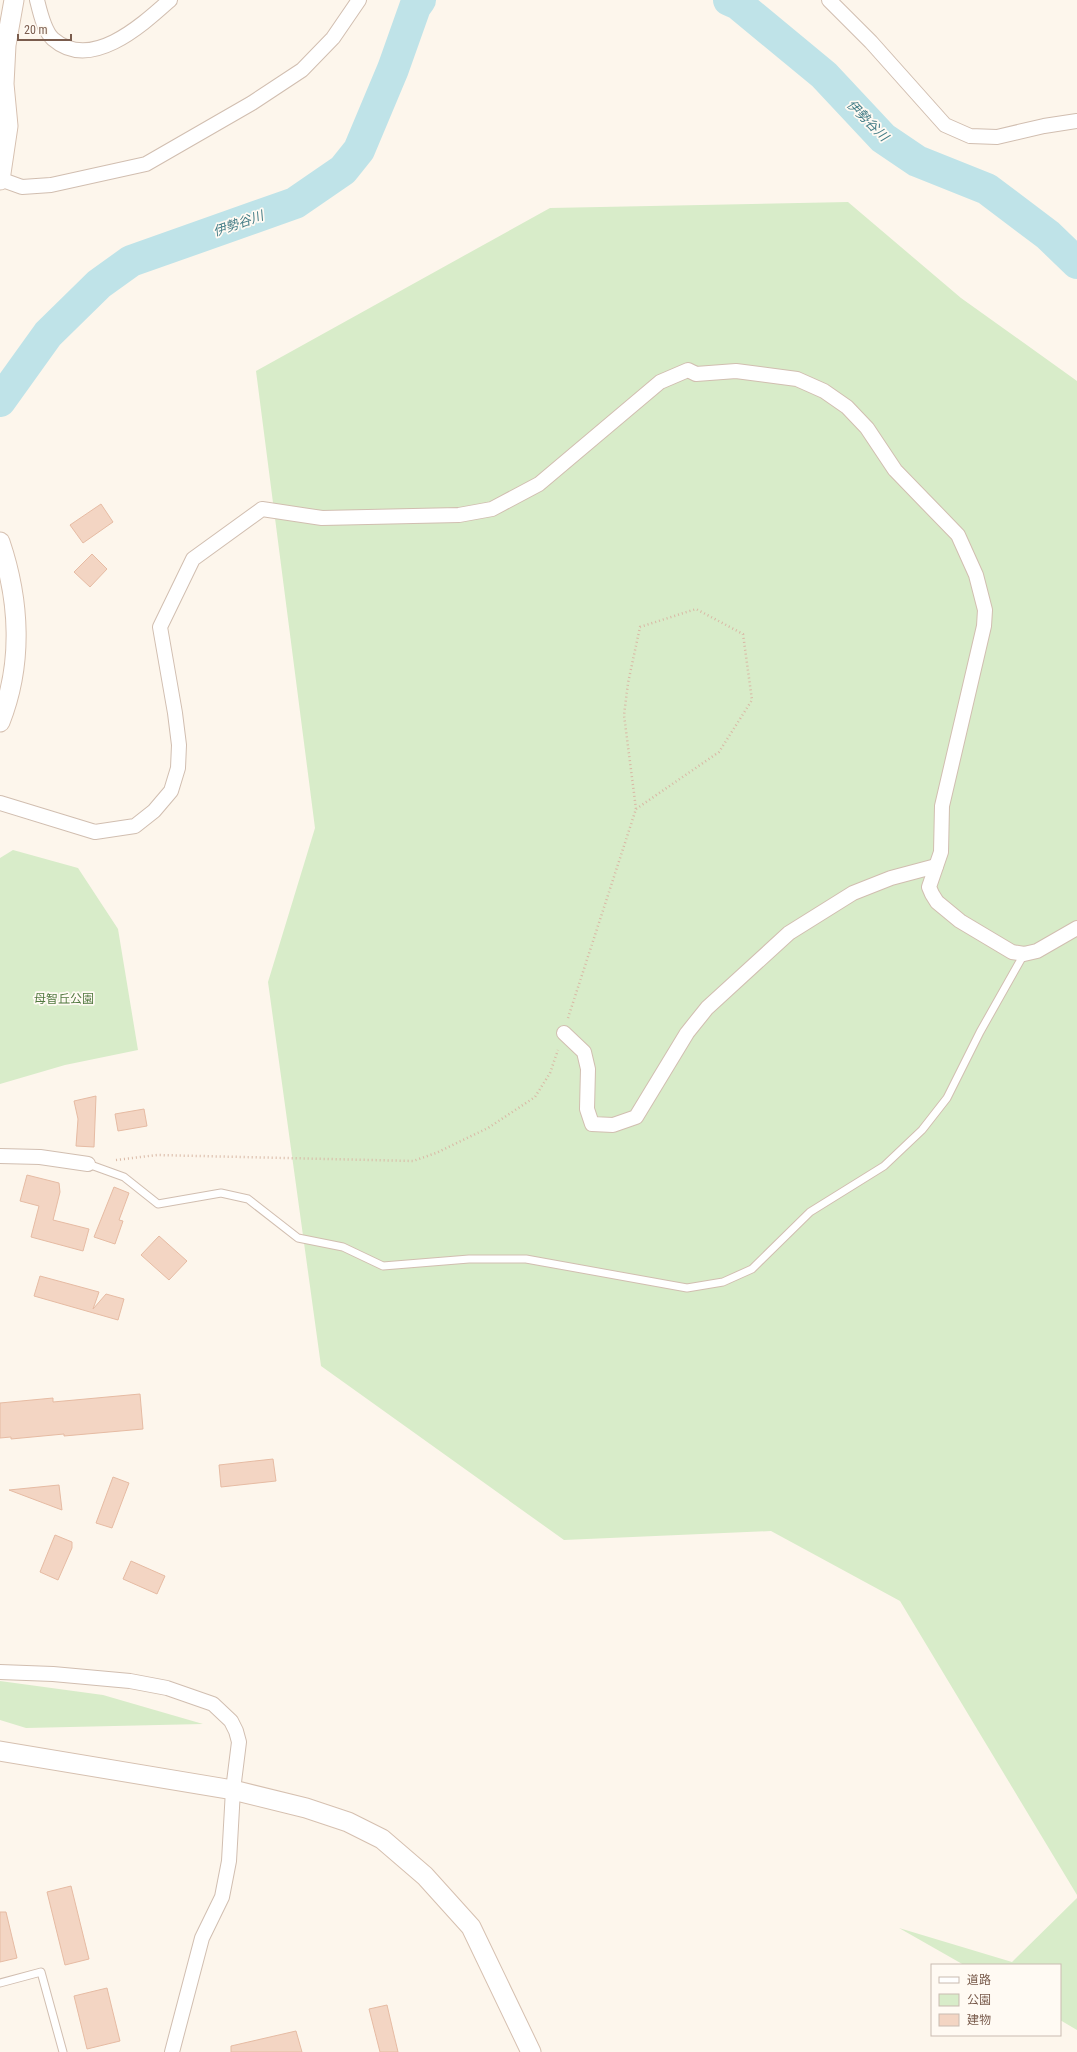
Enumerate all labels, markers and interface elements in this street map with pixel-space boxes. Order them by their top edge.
scale bar [18,16,71,42]
text: 20 m [24,23,48,37]
water label: 伊勢谷川 [844,97,893,145]
water label: 伊勢谷川 [211,207,267,239]
park label: 母智丘公園 [34,992,94,1006]
legend [931,1964,1061,2036]
text: 道路 [967,1973,991,1987]
text: 公園 [967,1993,991,2007]
text: 建物 [967,2013,991,2027]

